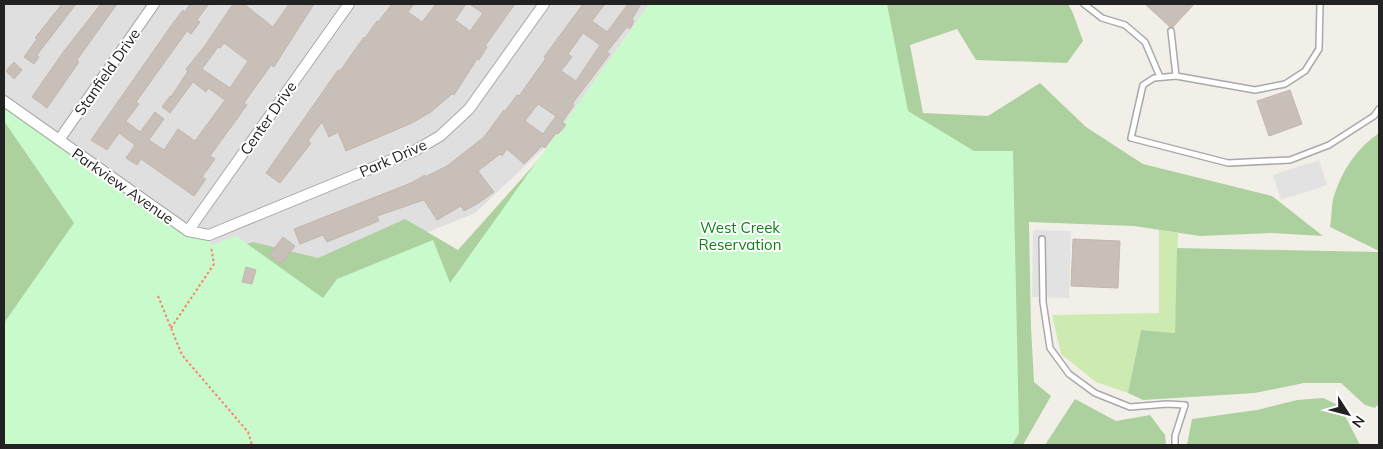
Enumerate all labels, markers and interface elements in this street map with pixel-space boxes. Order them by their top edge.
street label: Stanfield Drive [70,25,144,119]
street label: Center Drive [236,77,300,159]
street label: Park Drive [356,135,430,181]
street label: Parkview Avenue [68,144,178,228]
park label: West Creek Reservation [699,218,781,254]
north arrow [1323,389,1373,439]
text: N [1348,412,1369,431]

